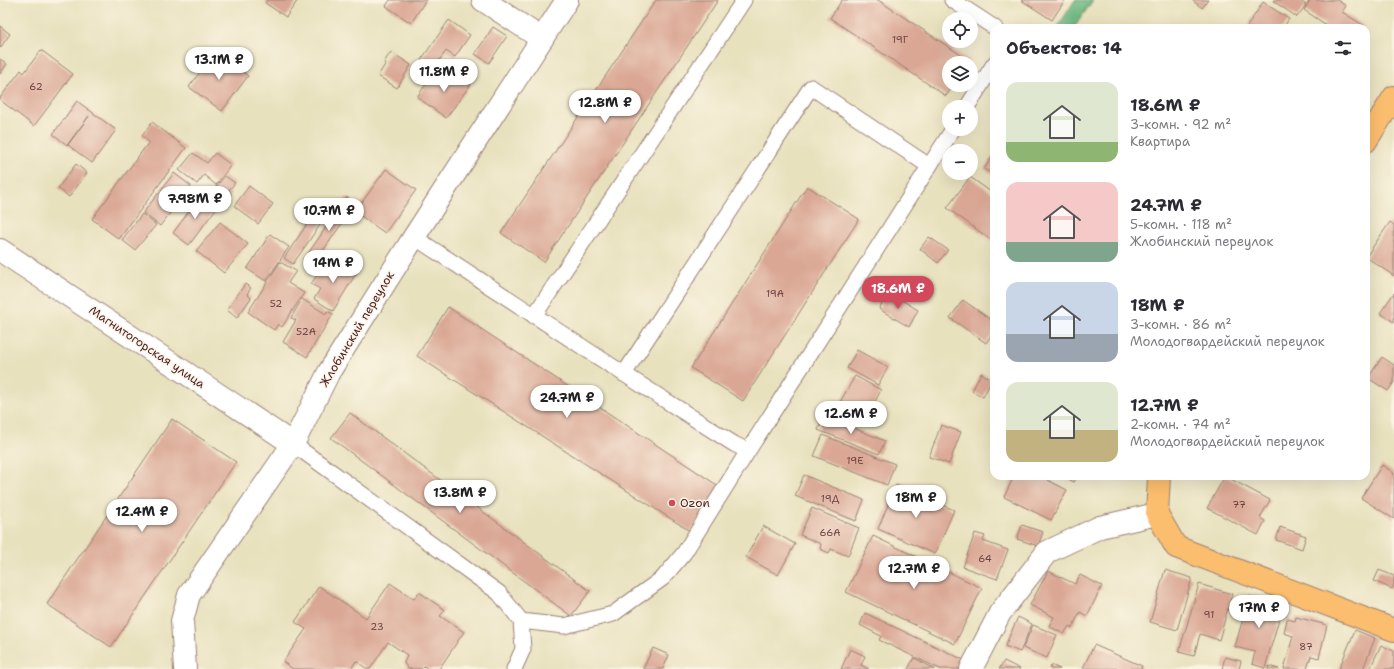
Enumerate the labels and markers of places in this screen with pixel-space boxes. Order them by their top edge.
pin: 13.1M ₽ [182,47,256,81]
pin: 11.8M ₽ [407,59,481,93]
pin: 12.8M ₽ [568,90,642,124]
pin: 7.98M ₽ [158,186,232,220]
pin: 10.7M ₽ [292,198,366,232]
pin: 14M ₽ [305,250,361,284]
pin: 18.6M ₽ [861,276,935,310]
pin: 24.7M ₽ [530,385,604,419]
pin: 12.6M ₽ [814,401,888,435]
pin: 13.8M ₽ [423,480,497,514]
pin: 18M ₽ [888,485,944,519]
place label: Ozon [680,495,710,511]
marker: Ozon [667,498,677,508]
pin: 12.4M ₽ [105,499,179,533]
pin: 12.7M ₽ [877,556,951,590]
pin: 17M ₽ [1231,595,1287,629]

